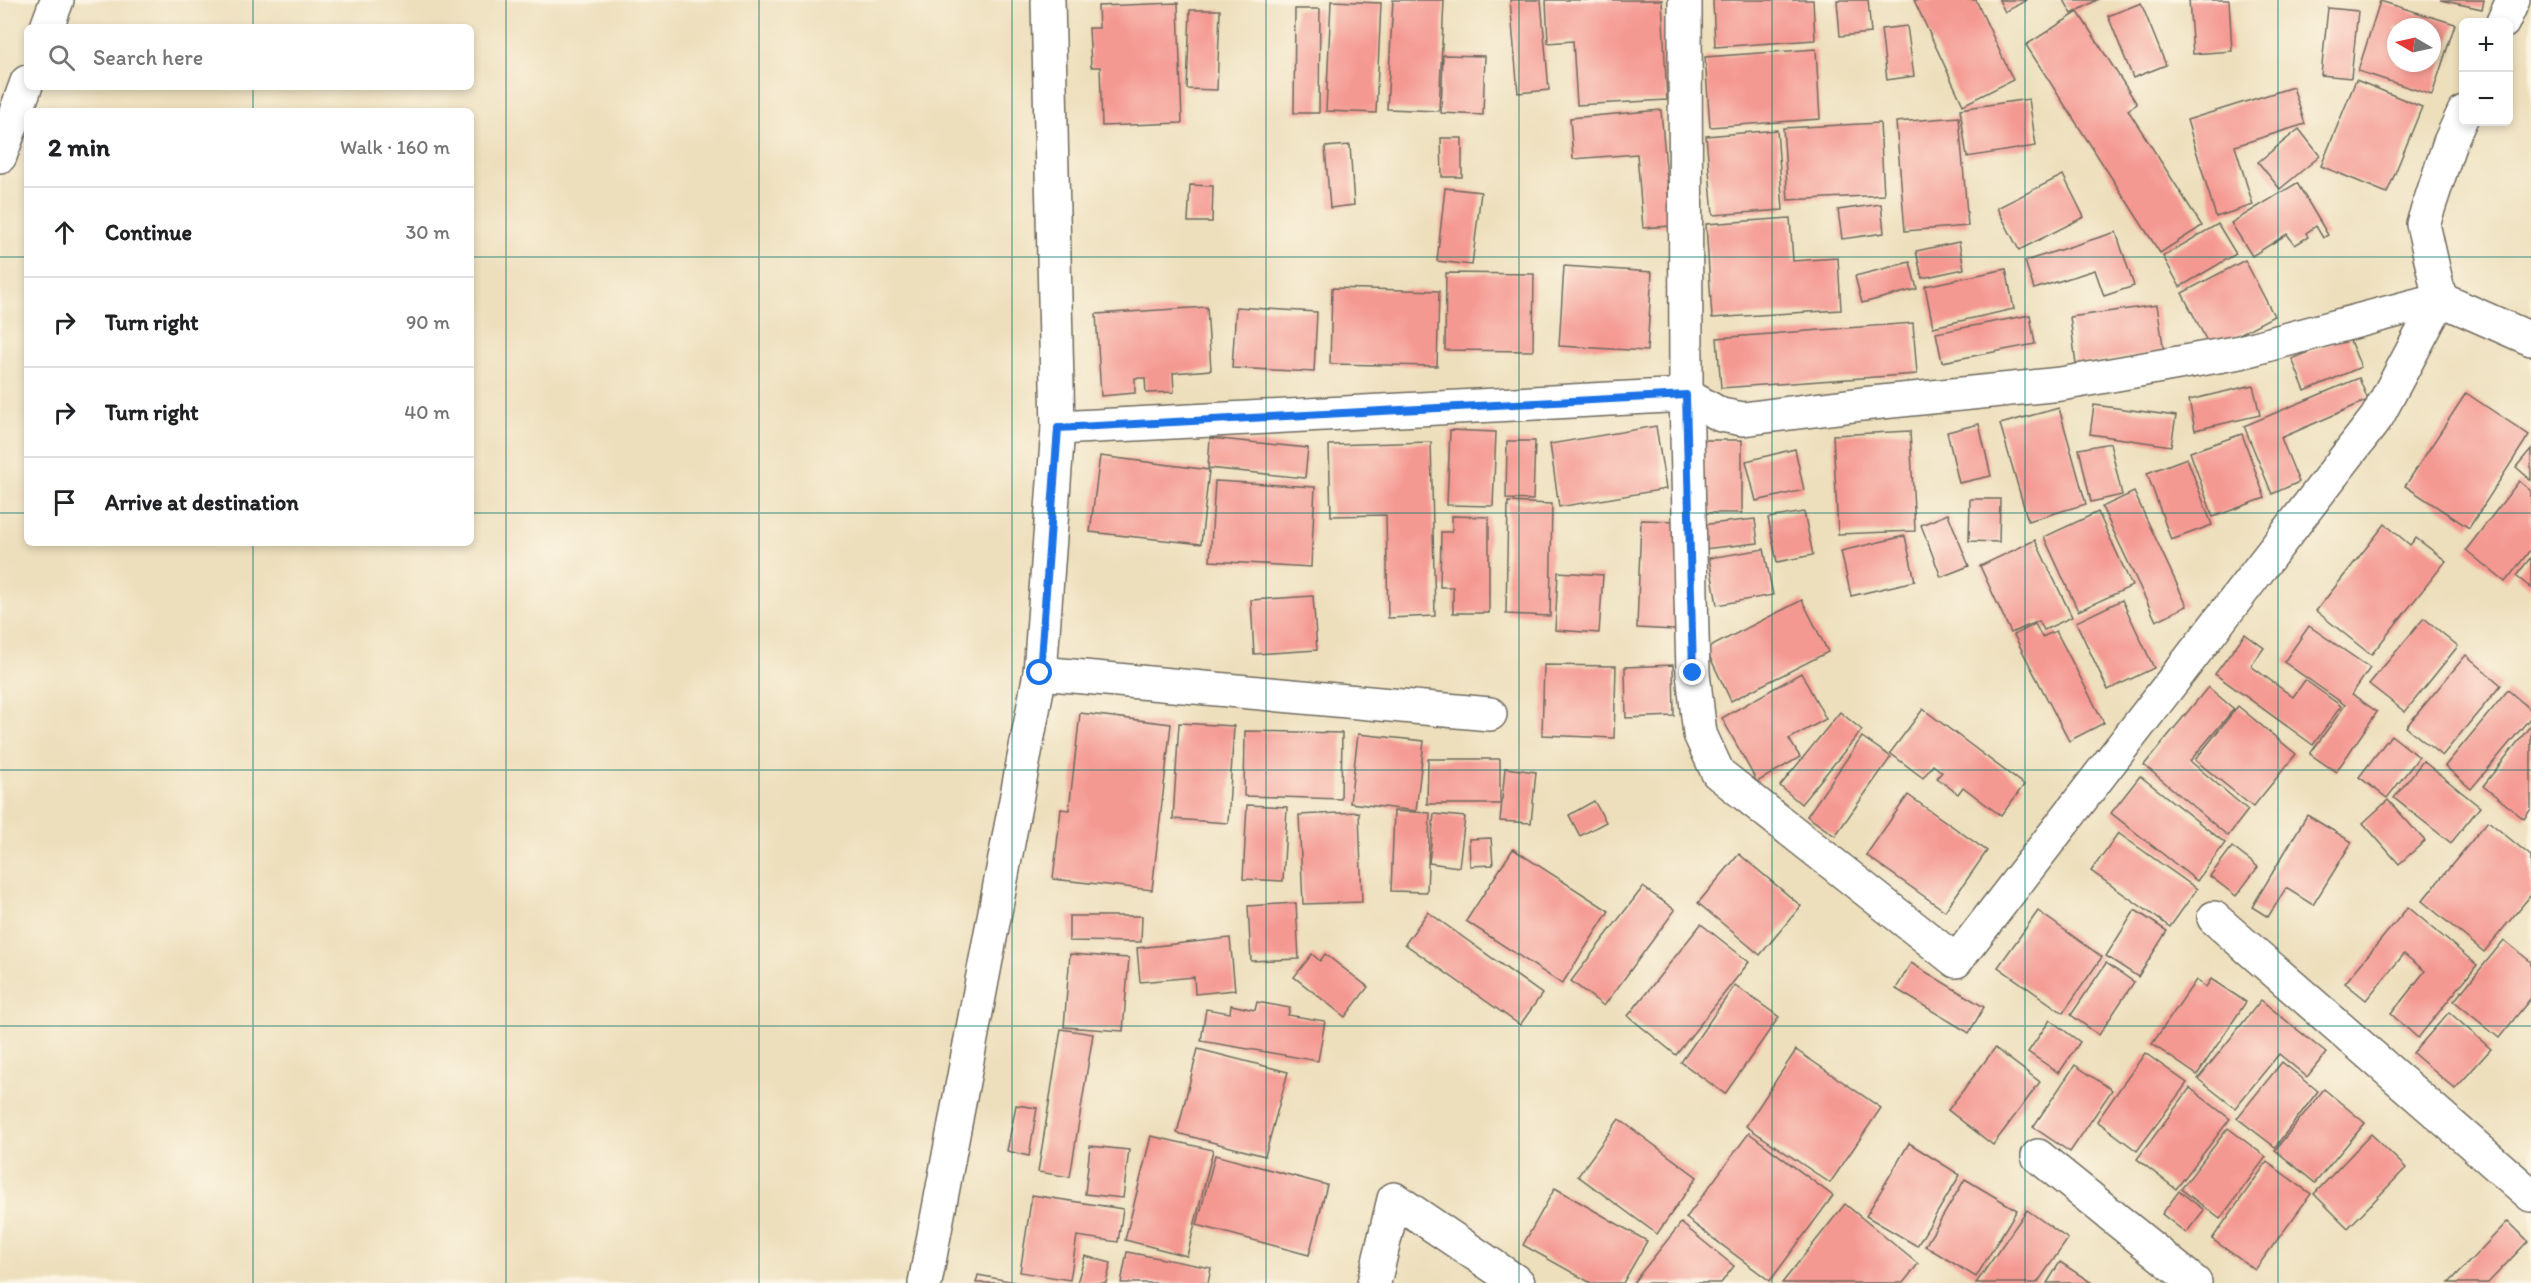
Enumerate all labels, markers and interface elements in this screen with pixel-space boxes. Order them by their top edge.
north arrow [2387,18,2441,72]
map controls [2459,18,2513,126]
button: + [2459,18,2513,72]
search box [24,24,474,90]
icon: search [45,41,78,74]
text: Search here [93,44,203,71]
button: − [2459,72,2513,126]
text: 2 min [48,131,110,163]
text: Walk · 160 m [340,135,450,159]
icon: ahead [48,216,81,249]
text: Continue [105,219,192,246]
text: 30 m [405,220,450,244]
icon: right [48,306,81,339]
text: Turn right [105,309,199,336]
text: 90 m [406,310,450,334]
icon: right [48,396,81,429]
text: Turn right [105,399,199,426]
text: 40 m [404,400,450,424]
icon: arrive [48,486,81,519]
text: Arrive at destination [105,489,299,516]
route start [1026,659,1052,685]
route end [1679,659,1705,685]

